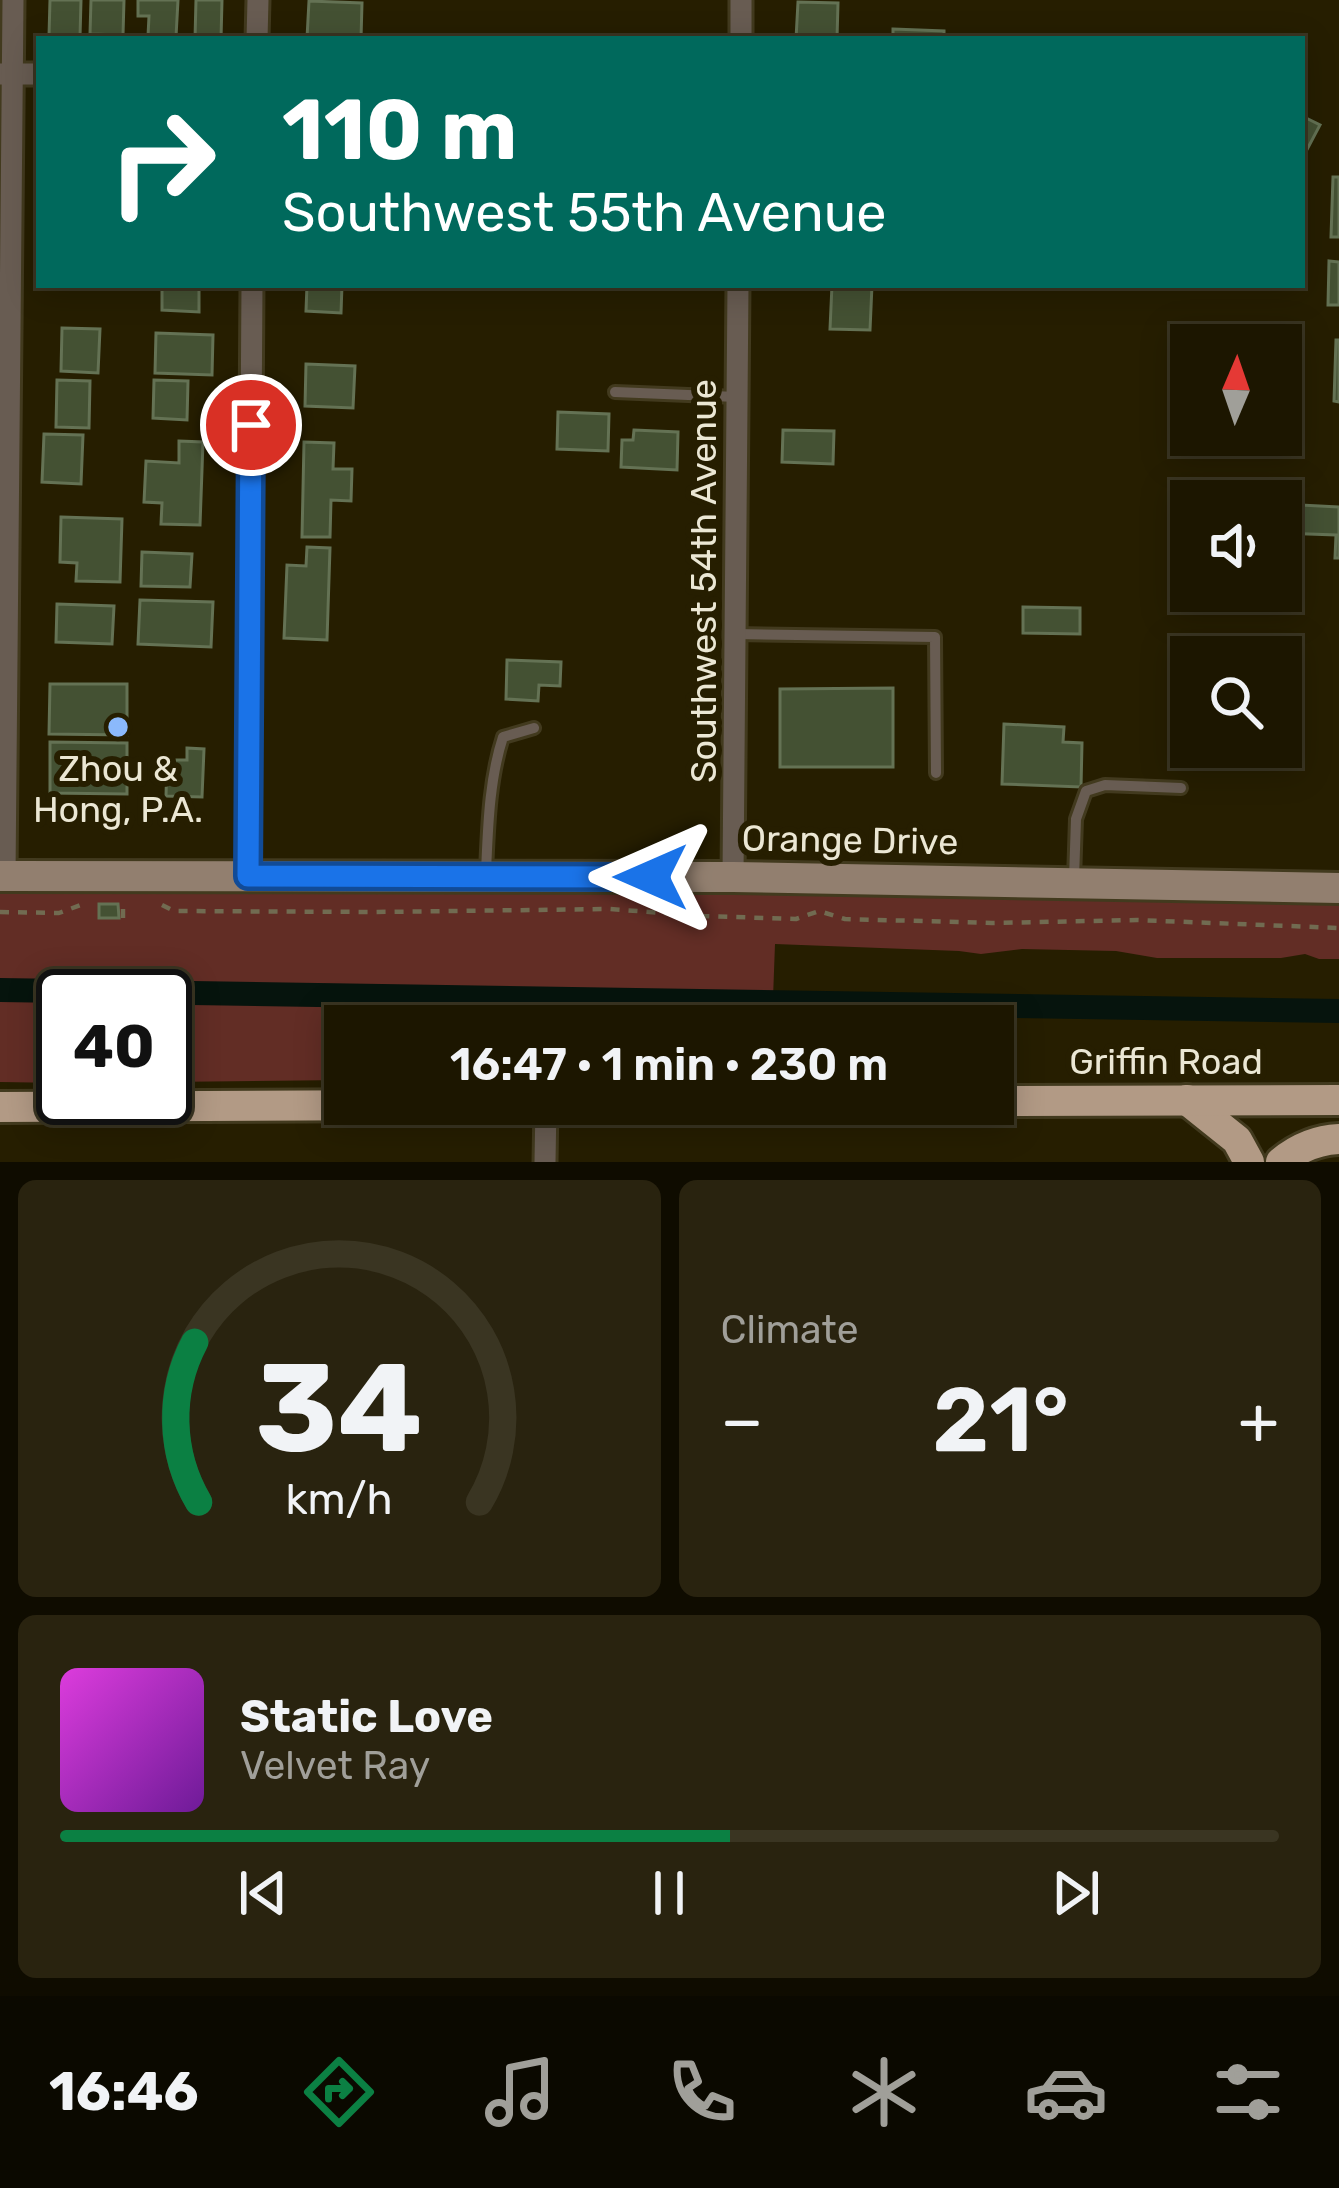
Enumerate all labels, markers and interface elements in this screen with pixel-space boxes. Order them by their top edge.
text: 110 m [282,80,517,180]
icon: right [84,84,240,240]
text: Southwest 55th Avenue [282,181,886,245]
north arrow [1170,324,1302,456]
map controls [1170,324,1302,768]
pin [200,374,302,476]
street label: Southwest 54th Avenue [682,379,725,783]
icon: arrive [218,392,284,458]
button: sound [1170,480,1302,612]
button: search [1170,636,1302,768]
marker: Zhou & Hong, P.A. [105,714,131,740]
place label: Zhou & Hong, P.A. [33,747,203,831]
position arrow [588,814,714,940]
street label: Orange Drive [741,817,959,863]
speed limit sign: 40 [36,969,192,1125]
text: 16:47 · 1 min · 230 m [450,1038,888,1091]
street label: Griffin Road [1069,1040,1263,1083]
text: Climate [721,1307,859,1353]
text: 34 [256,1334,423,1482]
text: 21° [932,1367,1069,1474]
text: − [721,1381,763,1460]
text: + [1238,1381,1279,1460]
text: km/h [286,1473,393,1524]
text: Static Love [240,1690,493,1743]
text: Velvet Ray [240,1743,430,1789]
icon: previous [230,1860,296,1926]
icon: pause [636,1860,702,1926]
icon: next [1043,1860,1109,1926]
icon: directions [297,2050,381,2134]
icon: music [478,2050,562,2134]
icon: phone [660,2050,744,2134]
icon: climate [842,2050,926,2134]
icon: car [1024,2050,1108,2134]
icon: filters [1206,2050,1290,2134]
text: 16:46 [49,2060,199,2124]

